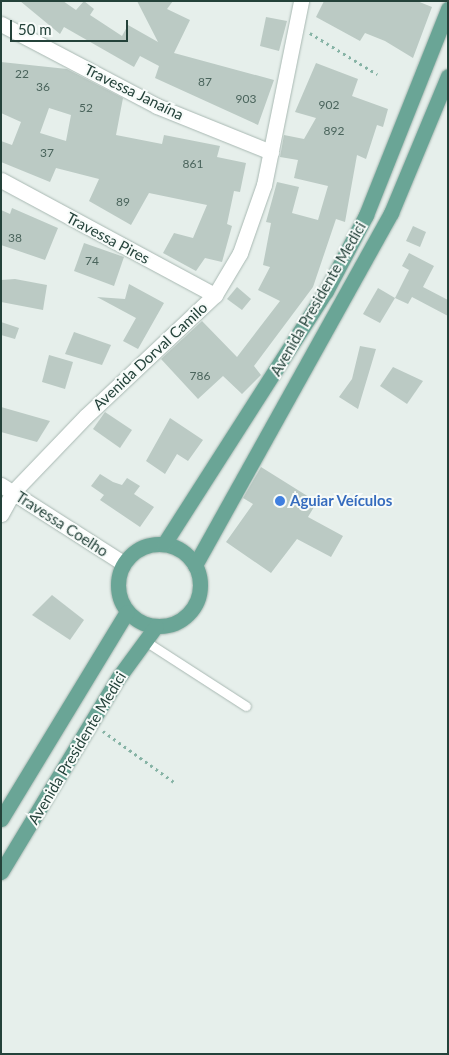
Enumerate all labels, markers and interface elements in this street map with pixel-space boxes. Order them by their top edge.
scale bar [12,10,130,42]
text: 50 m [18,20,52,38]
street label: Travessa Janaína [81,60,187,124]
house number: 22 [15,67,29,81]
house number: 87 [198,75,212,89]
house number: 36 [36,80,50,94]
house number: 903 [236,92,256,106]
house number: 902 [319,98,339,112]
house number: 52 [79,101,93,115]
house number: 892 [324,124,344,138]
house number: 37 [40,146,54,160]
house number: 861 [183,157,203,171]
house number: 89 [116,195,130,209]
street label: Travessa Pires [63,209,153,267]
street label: Avenida Presidente Medici [267,219,369,379]
house number: 38 [8,231,22,245]
house number: 74 [85,254,99,268]
street label: Avenida Dorval Camilo [89,298,211,414]
house number: 786 [190,369,210,383]
street label: Travessa Coelho [13,488,111,560]
place label: Aguiar Veículos [290,492,393,510]
marker: Aguiar Veículos [274,495,286,507]
street label: Avenida Presidente Medici [24,668,130,828]

